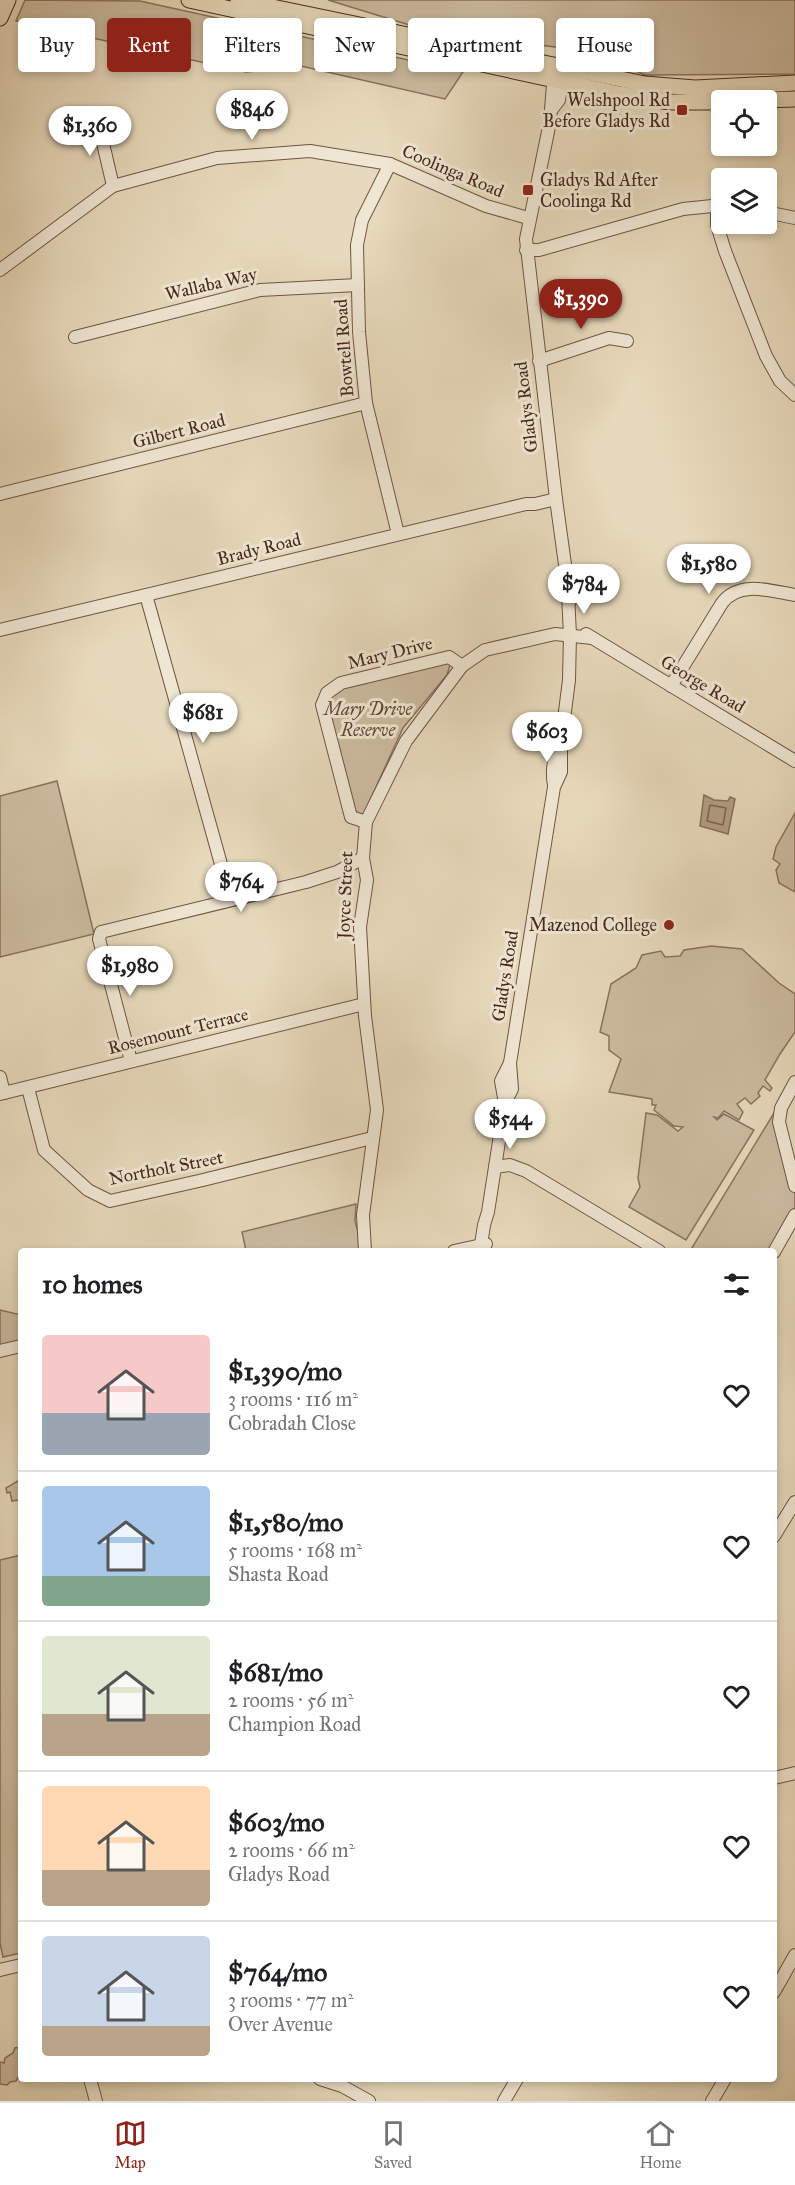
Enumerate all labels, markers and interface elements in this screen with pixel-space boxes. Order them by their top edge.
chip: Buy [18,18,95,72]
chip: Rent [107,18,191,72]
chip: Filters [203,18,302,72]
chip: New [314,18,396,72]
chip: Apartment [408,18,544,72]
chip: House [556,18,654,72]
place label: Welshpool Rd Before Gladys Rd [543,89,670,132]
pin: $846 [216,90,288,141]
map controls [711,90,777,234]
button: locate [711,90,777,156]
text: $846 [230,97,274,121]
marker: Welshpool Rd Before Gladys Rd [675,103,689,117]
pin: $1,360 [41,106,139,157]
text: $1,360 [63,113,117,137]
street label: Coolinga Road [398,140,507,203]
button: layers [711,168,777,234]
place label: Gladys Rd After Coolinga Rd [540,169,658,213]
marker: Gladys Rd After Coolinga Rd [521,183,535,197]
street label: Wallaba Way [163,263,260,305]
pin: $1,390 [532,279,630,330]
text: $1,390 [553,286,609,310]
street label: Bowtell Road [330,298,358,398]
street label: Gladys Road [509,360,543,454]
street label: Gilbert Road [130,409,228,453]
street label: Brady Road [215,528,303,570]
pin: $1,580 [660,544,758,595]
text: $1,580 [681,551,737,575]
pin: $784 [548,564,620,615]
text: $784 [562,571,606,595]
street label: Mary Drive [345,632,435,674]
street label: George Road [656,650,749,719]
pin: $681 [167,693,239,744]
park label: Mary Drive Reserve [322,698,414,741]
text: $681 [183,700,223,724]
pin: $603 [511,712,583,763]
text: $603 [526,719,568,743]
street label: Joyce Street [332,850,359,941]
pin: $764 [205,862,277,913]
text: $764 [219,869,263,893]
place label: Mazenod College [529,914,657,937]
marker: Mazenod College [662,918,676,932]
street label: Gladys Road [487,929,523,1023]
pin: $1,980 [81,946,179,997]
text: $1,980 [101,953,159,977]
street label: Rosemount Terrace [105,1003,251,1059]
pin: $544 [474,1099,546,1150]
text: $544 [488,1106,532,1130]
street label: Northolt Street [107,1146,226,1190]
text: 10 homes [42,1268,143,1300]
icon: filters [720,1268,753,1301]
text: $1,390/mo [228,1355,342,1387]
icon: home [90,1359,162,1431]
icon: heart [720,1379,753,1412]
text: 3 rooms · 116 m² [228,1387,358,1411]
text: Cobradah Close [228,1411,356,1435]
text: $1,580/mo [228,1506,343,1538]
icon: home [90,1510,162,1582]
icon: heart [720,1530,753,1563]
text: 5 rooms · 168 m² [228,1538,362,1562]
text: Shasta Road [228,1562,329,1586]
text: $681/mo [228,1656,323,1688]
icon: home [90,1660,162,1732]
icon: heart [720,1680,753,1713]
text: 2 rooms · 56 m² [228,1688,354,1712]
text: Champion Road [228,1712,361,1736]
text: $603/mo [228,1806,325,1838]
icon: home [90,1810,162,1882]
icon: heart [720,1830,753,1863]
text: 2 rooms · 66 m² [228,1838,354,1862]
text: Gladys Road [228,1862,330,1886]
text: $764/mo [228,1956,327,1988]
icon: home [90,1960,162,2032]
icon: heart [720,1980,753,2013]
text: 3 rooms · 77 m² [228,1988,353,2012]
text: Over Avenue [228,2012,333,2036]
tab: Map [114,2117,147,2172]
tab: Saved [374,2117,412,2172]
tab: Home [639,2117,681,2172]

